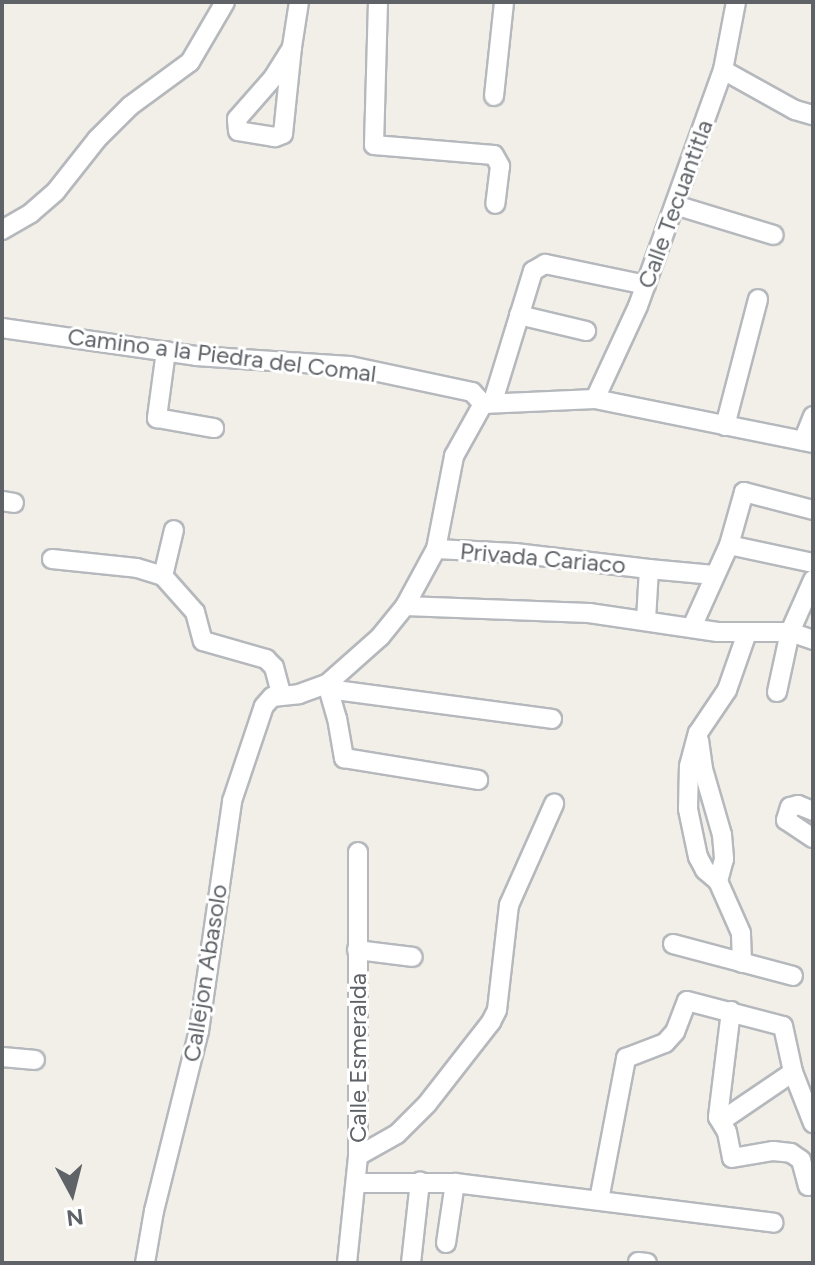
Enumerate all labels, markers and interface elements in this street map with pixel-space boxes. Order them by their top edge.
street label: Calle Tecuantitla [631,116,719,292]
street label: Camino a la Piedra del Comal [66,322,378,388]
street label: Privada Cariaco [459,536,627,580]
street label: Callejon Abasolo [177,882,233,1064]
street label: Calle Esmeralda [344,973,372,1143]
north arrow [32,1153,112,1233]
text: N [65,1203,85,1232]

